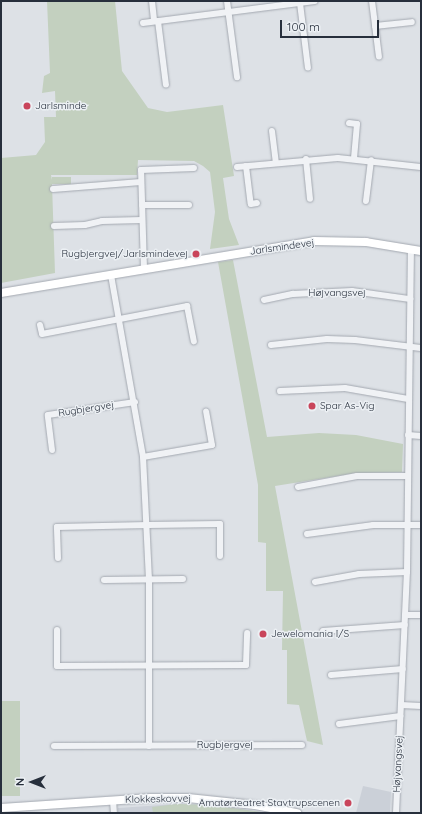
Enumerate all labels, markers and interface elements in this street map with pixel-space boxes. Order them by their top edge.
scale bar [282,12,381,38]
text: 100 m [287,19,320,34]
place label: Jarlsminde [35,100,86,112]
marker: Jarlsminde [22,101,32,111]
street label: Jarlsmindevej [249,237,315,257]
place label: Rugbjergvej/Jarlsmindevej [62,248,188,260]
marker: Rugbjergvej/Jarlsmindevej [191,249,201,259]
street label: Højvangsvej [308,287,366,299]
street label: Rugbjergvej [57,399,115,419]
place label: Spar As-Vig [320,400,374,412]
marker: Spar As-Vig [307,401,317,411]
place label: Jewelomania I/S [271,628,349,640]
marker: Jewelomania I/S [258,629,268,639]
street label: Højvangsvej [391,735,405,793]
street label: Rugbjergvej [197,739,253,751]
north arrow [12,762,52,802]
text: N [13,778,27,786]
street label: Klokkeskovvej [125,792,191,806]
place label: Amatørteatret Stavtrupscenen [199,797,340,809]
marker: Amatørteatret Stavtrupscenen [343,798,353,808]

